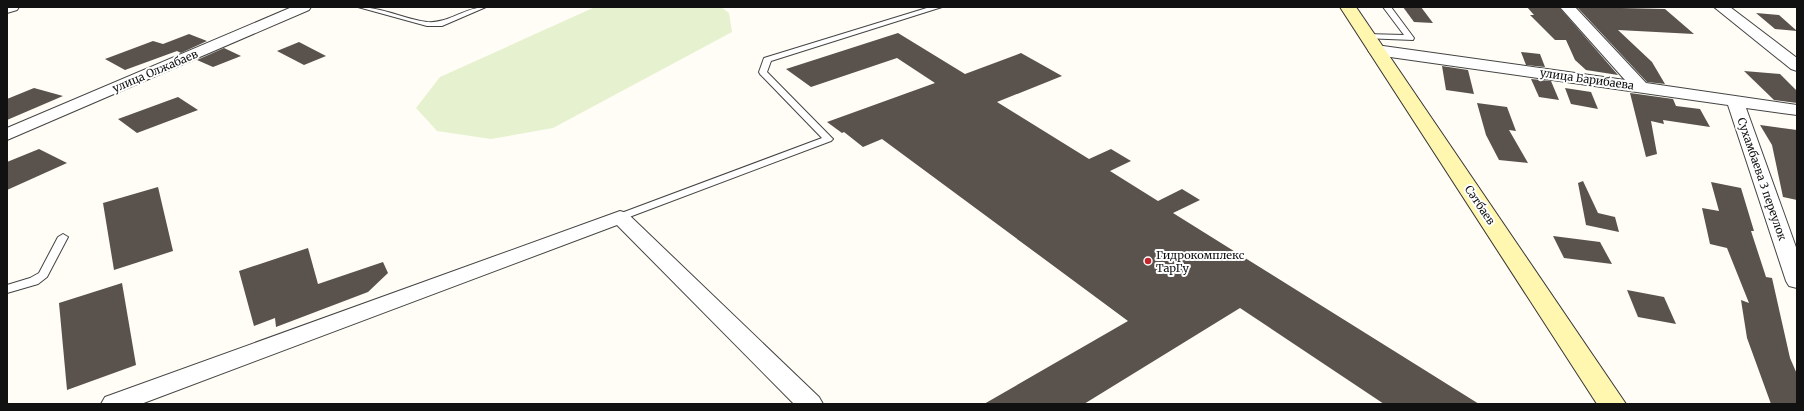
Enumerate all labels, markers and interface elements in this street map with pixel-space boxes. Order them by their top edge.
street label: улица Олжабаев [110,46,200,95]
street label: улица Барибаева [1539,65,1635,93]
street label: Сухамбаева 3 переулок [1734,116,1790,242]
street label: Сәтбаев [1462,183,1499,228]
place label: Гидрокомплекс ТарГу [1156,248,1245,275]
marker: Гидрокомплекс ТарГу [1143,256,1153,266]

